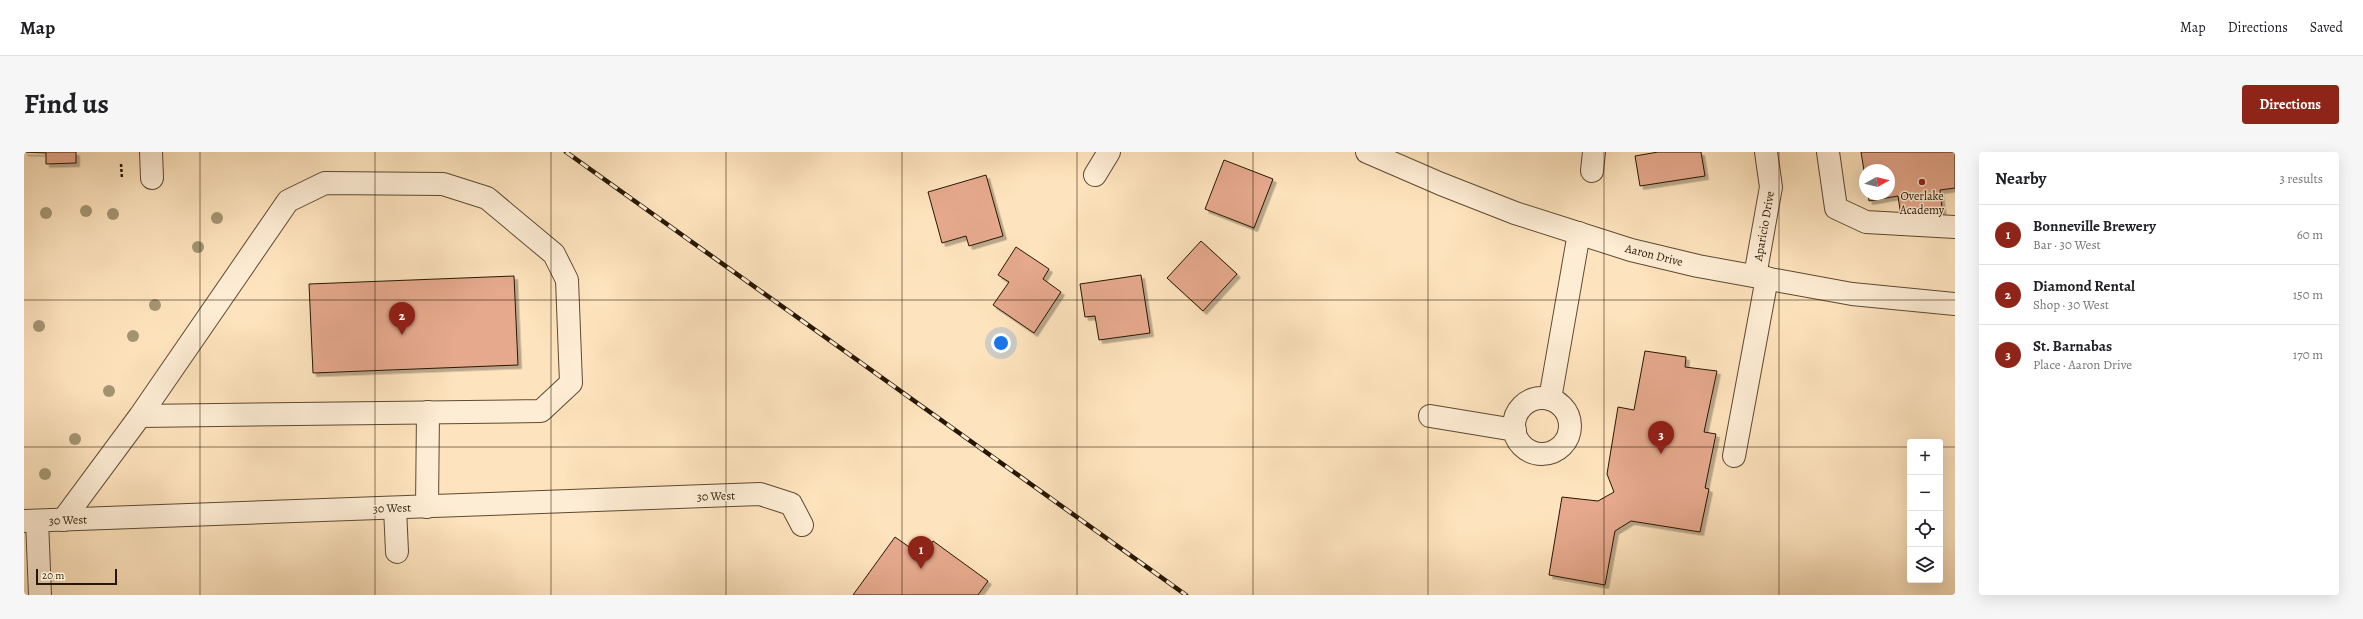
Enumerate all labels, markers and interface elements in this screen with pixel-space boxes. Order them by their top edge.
text: Map [20,15,55,41]
text: Map [2180,18,2206,37]
text: Directions [2228,18,2288,37]
text: Saved [2310,18,2343,37]
text: Find us [24,85,109,123]
button: Directions [2242,85,2339,124]
north arrow [1859,164,1895,200]
text: Nearby [1995,167,2046,190]
text: 3 results [2279,170,2323,187]
marker: Overlake Academy [1917,177,1927,187]
place label: Overlake Academy [1899,188,1945,218]
street label: Aparicio Drive [1750,190,1778,263]
text: Bonneville Brewery [2033,216,2156,236]
text: 1 [2006,226,2010,243]
text: 60 m [2297,226,2323,243]
text: Bar · 30 West [2033,236,2101,253]
street label: Aaron Drive [1622,240,1685,270]
text: Diamond Rental [2033,276,2135,296]
text: 2 [2005,286,2011,303]
text: 150 m [2293,286,2323,303]
text: Shop · 30 West [2033,296,2109,313]
pin: 2 [389,302,415,335]
your location [991,333,1011,353]
text: St. Barnabas [2033,336,2112,356]
text: 3 [2005,346,2011,363]
text: 170 m [2293,346,2323,363]
text: Place · Aaron Drive [2033,356,2132,373]
pin: 3 [1648,421,1674,454]
map controls [1907,439,1943,583]
button: + [1907,439,1943,475]
button: − [1907,475,1943,511]
street label: 30 West [697,487,735,505]
street label: 30 West [373,499,411,517]
street label: 30 West [49,511,87,529]
button: locate [1907,511,1943,547]
pin: 1 [908,536,934,569]
button: layers [1907,547,1943,583]
scale bar [36,567,117,586]
text: 20 m [42,568,64,583]

